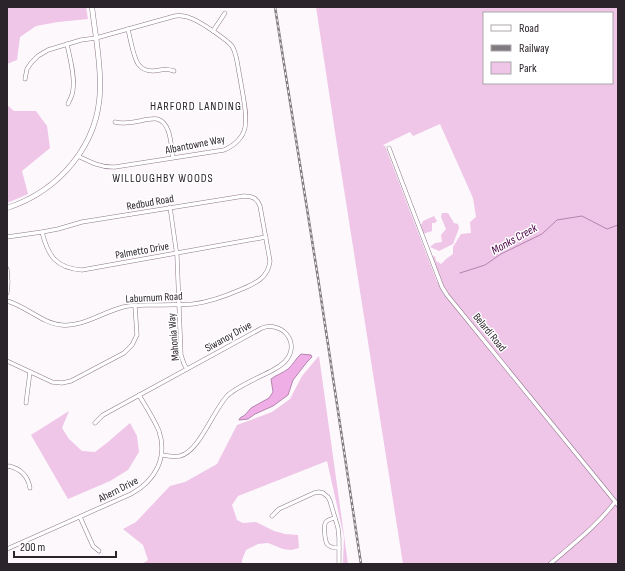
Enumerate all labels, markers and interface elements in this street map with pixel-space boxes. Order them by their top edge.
legend [483,12,613,84]
text: Road [519,21,539,36]
text: Railway [519,41,550,56]
text: Park [519,61,537,76]
district label: HARFORD LANDING [150,99,242,114]
street label: Albantowne Way [163,132,227,157]
district label: WILLOUGHBY WOODS [112,171,214,186]
street label: Redbud Road [125,192,175,213]
water label: Monks Creek [489,220,540,258]
street label: Palmetto Drive [114,239,170,262]
street label: Laburnum Road [125,289,183,305]
street label: Belardi Road [470,311,509,354]
street label: Mahonia Way [165,312,182,361]
street label: Siwanoy Drive [203,318,254,355]
street label: Ahern Drive [95,474,140,505]
scale bar [14,533,116,559]
text: 200 m [20,540,46,555]

